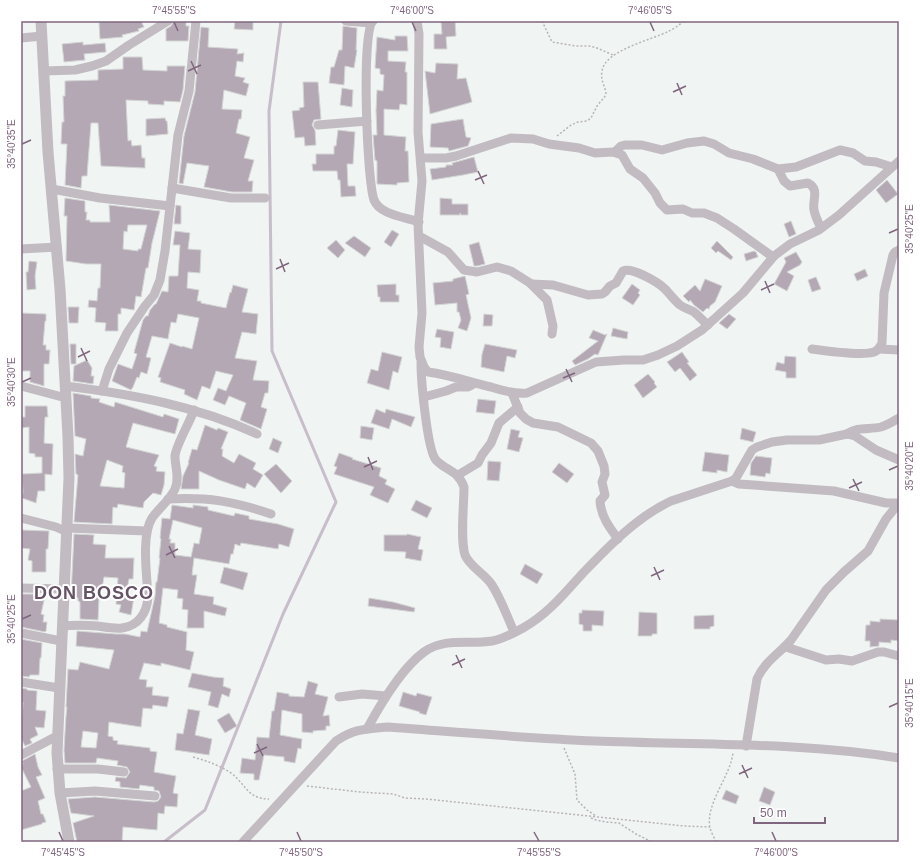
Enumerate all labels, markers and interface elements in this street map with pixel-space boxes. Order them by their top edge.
text: 7°45'55"S [152,5,196,16]
text: 7°46'00"S [390,5,434,16]
text: 7°46'05"S [628,5,672,16]
text: 35°40'35"E [6,119,17,169]
text: 35°40'25"E [904,204,915,254]
text: 35°40'30"E [6,357,17,407]
text: 35°40'20"E [904,441,915,491]
district label: DON BOSCO [34,583,154,603]
text: 35°40'25"E [6,594,17,644]
text: 35°40'15"E [904,678,915,728]
scale bar [754,799,825,825]
text: 50 m [760,806,787,820]
text: 7°45'45"S [41,847,85,858]
text: 7°45'50"S [279,847,323,858]
text: 7°45'55"S [517,847,561,858]
text: 7°46'00"S [754,847,798,858]

